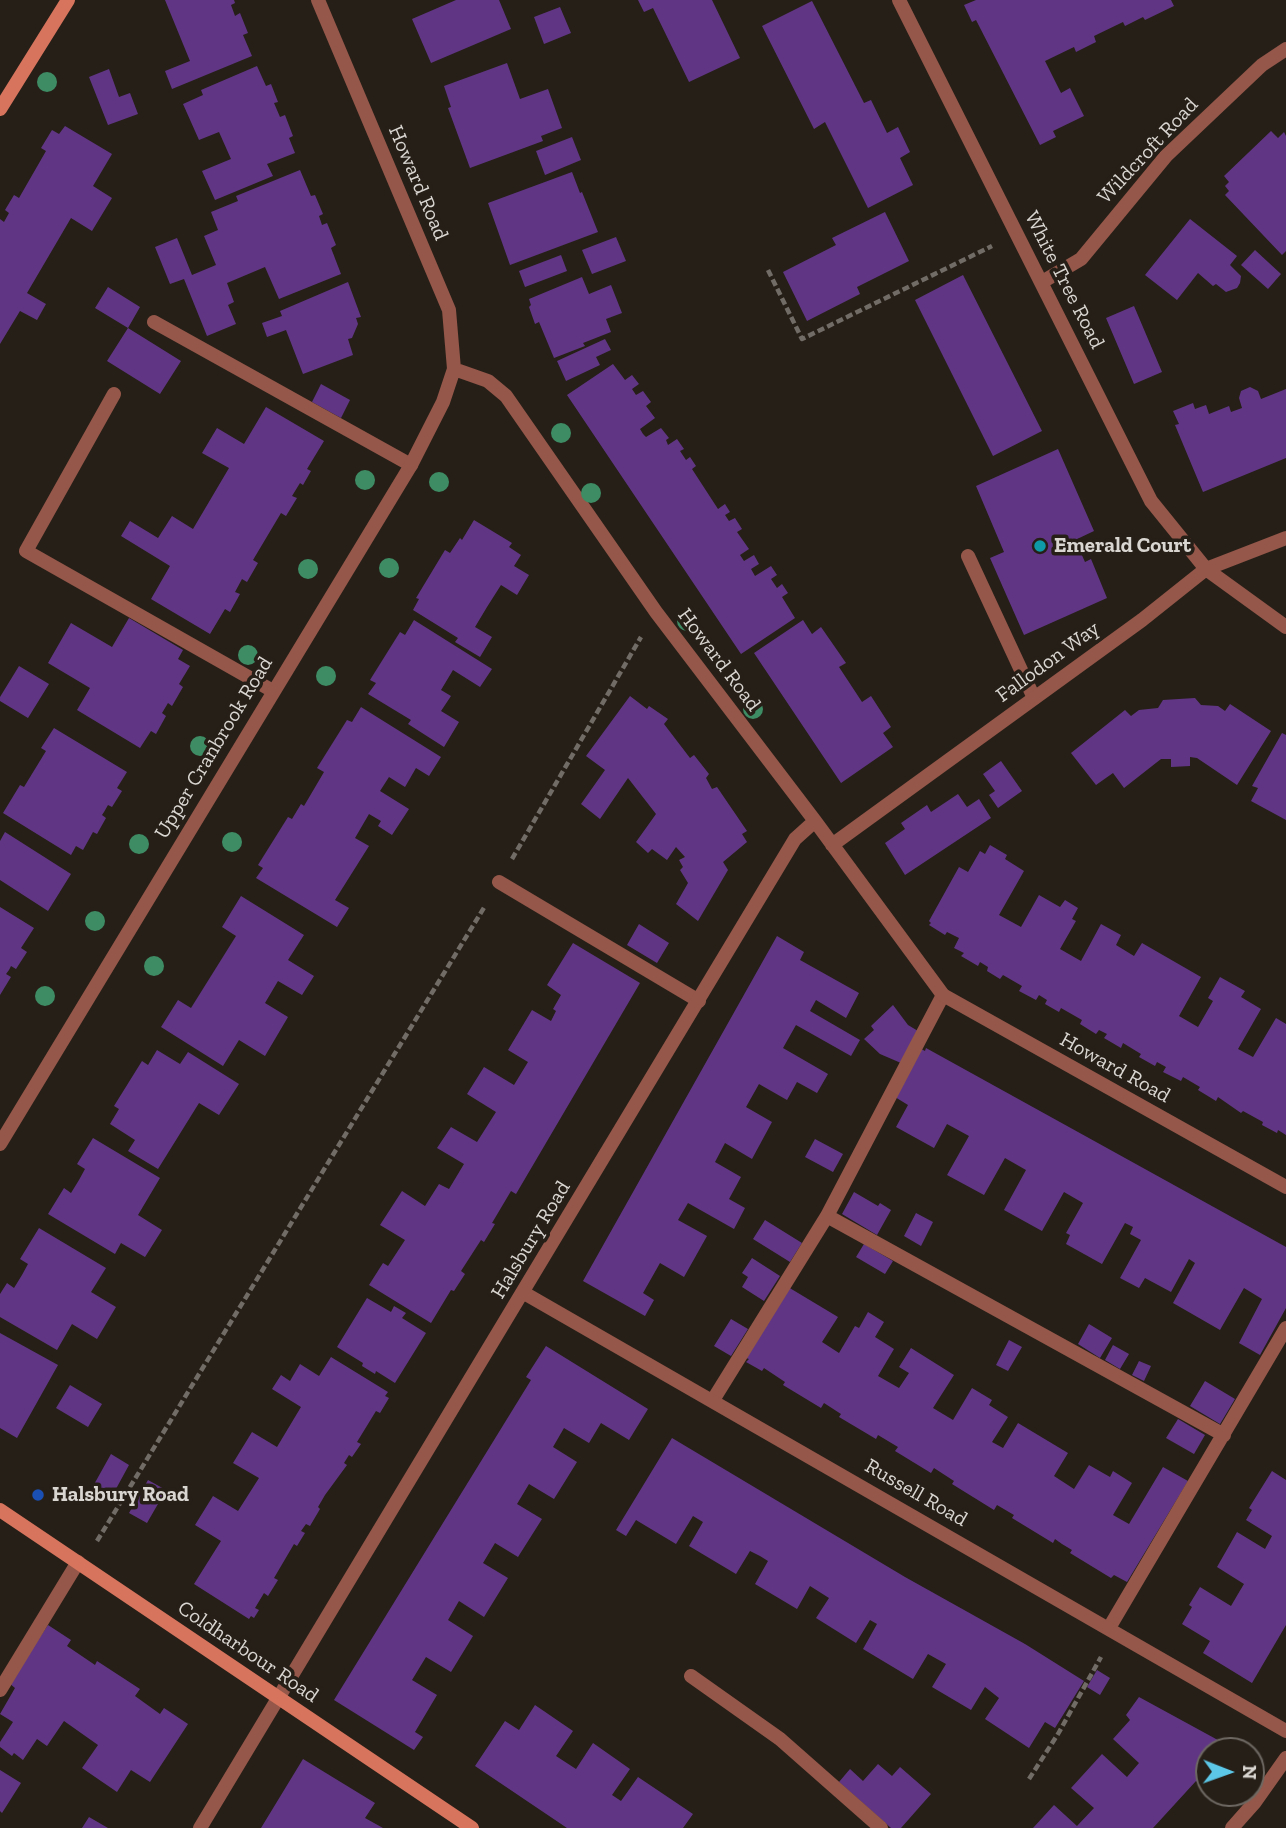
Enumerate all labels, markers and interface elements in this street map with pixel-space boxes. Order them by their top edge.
street label: Wildcroft Road [1092,93,1204,209]
street label: Howard Road [382,122,454,244]
street label: White Tree Road [1019,207,1109,353]
place label: Emerald Court [1054,533,1191,559]
marker: Emerald Court [1032,538,1048,554]
street label: Howard Road [672,604,766,716]
street label: Fallodon Way [991,616,1105,708]
street label: Upper Cranbrook Road [150,652,278,844]
street label: Howard Road [1055,1027,1175,1109]
street label: Halsbury Road [486,1176,576,1304]
street label: Russell Road [860,1454,972,1532]
place label: Halsbury Road [52,1482,189,1508]
marker: Halsbury Road [30,1487,46,1503]
street label: Coldharbour Road [173,1596,323,1708]
north arrow [1195,1737,1265,1807]
text: N [1238,1765,1261,1780]

